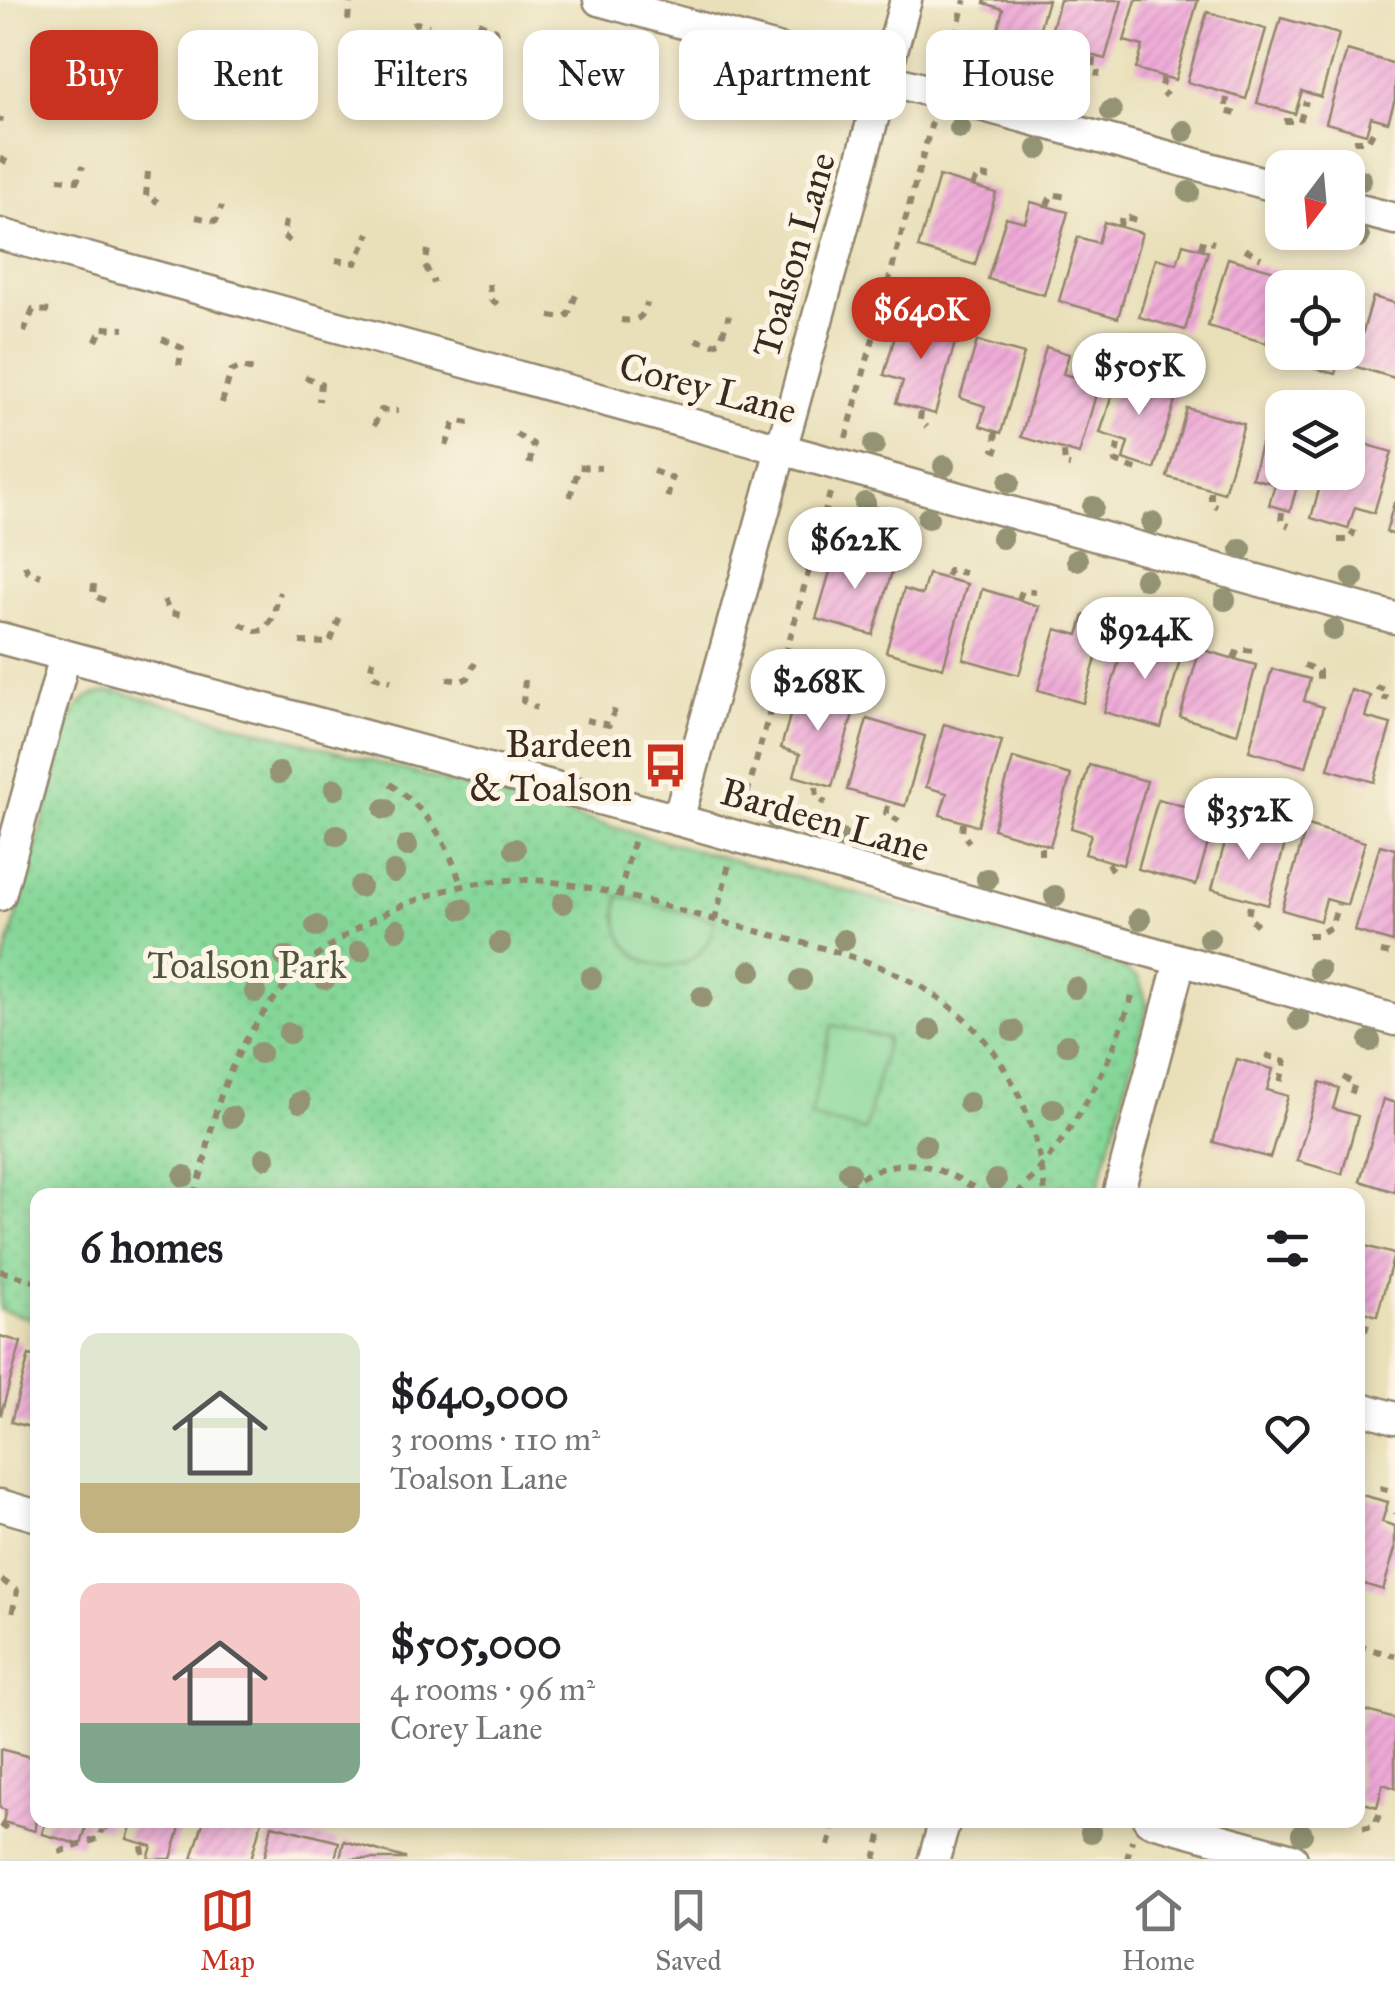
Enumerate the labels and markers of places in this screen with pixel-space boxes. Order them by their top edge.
pin: $640K [851,277,991,362]
pin: $505K [1069,333,1209,418]
pin: $622K [785,507,925,592]
pin: $924K [1075,597,1215,682]
pin: $268K [748,649,888,734]
place label: Bardeen & Toalson [469,721,632,811]
bus stop icon: Bardeen & Toalson [641,742,689,790]
pin: $352K [1179,778,1319,863]

